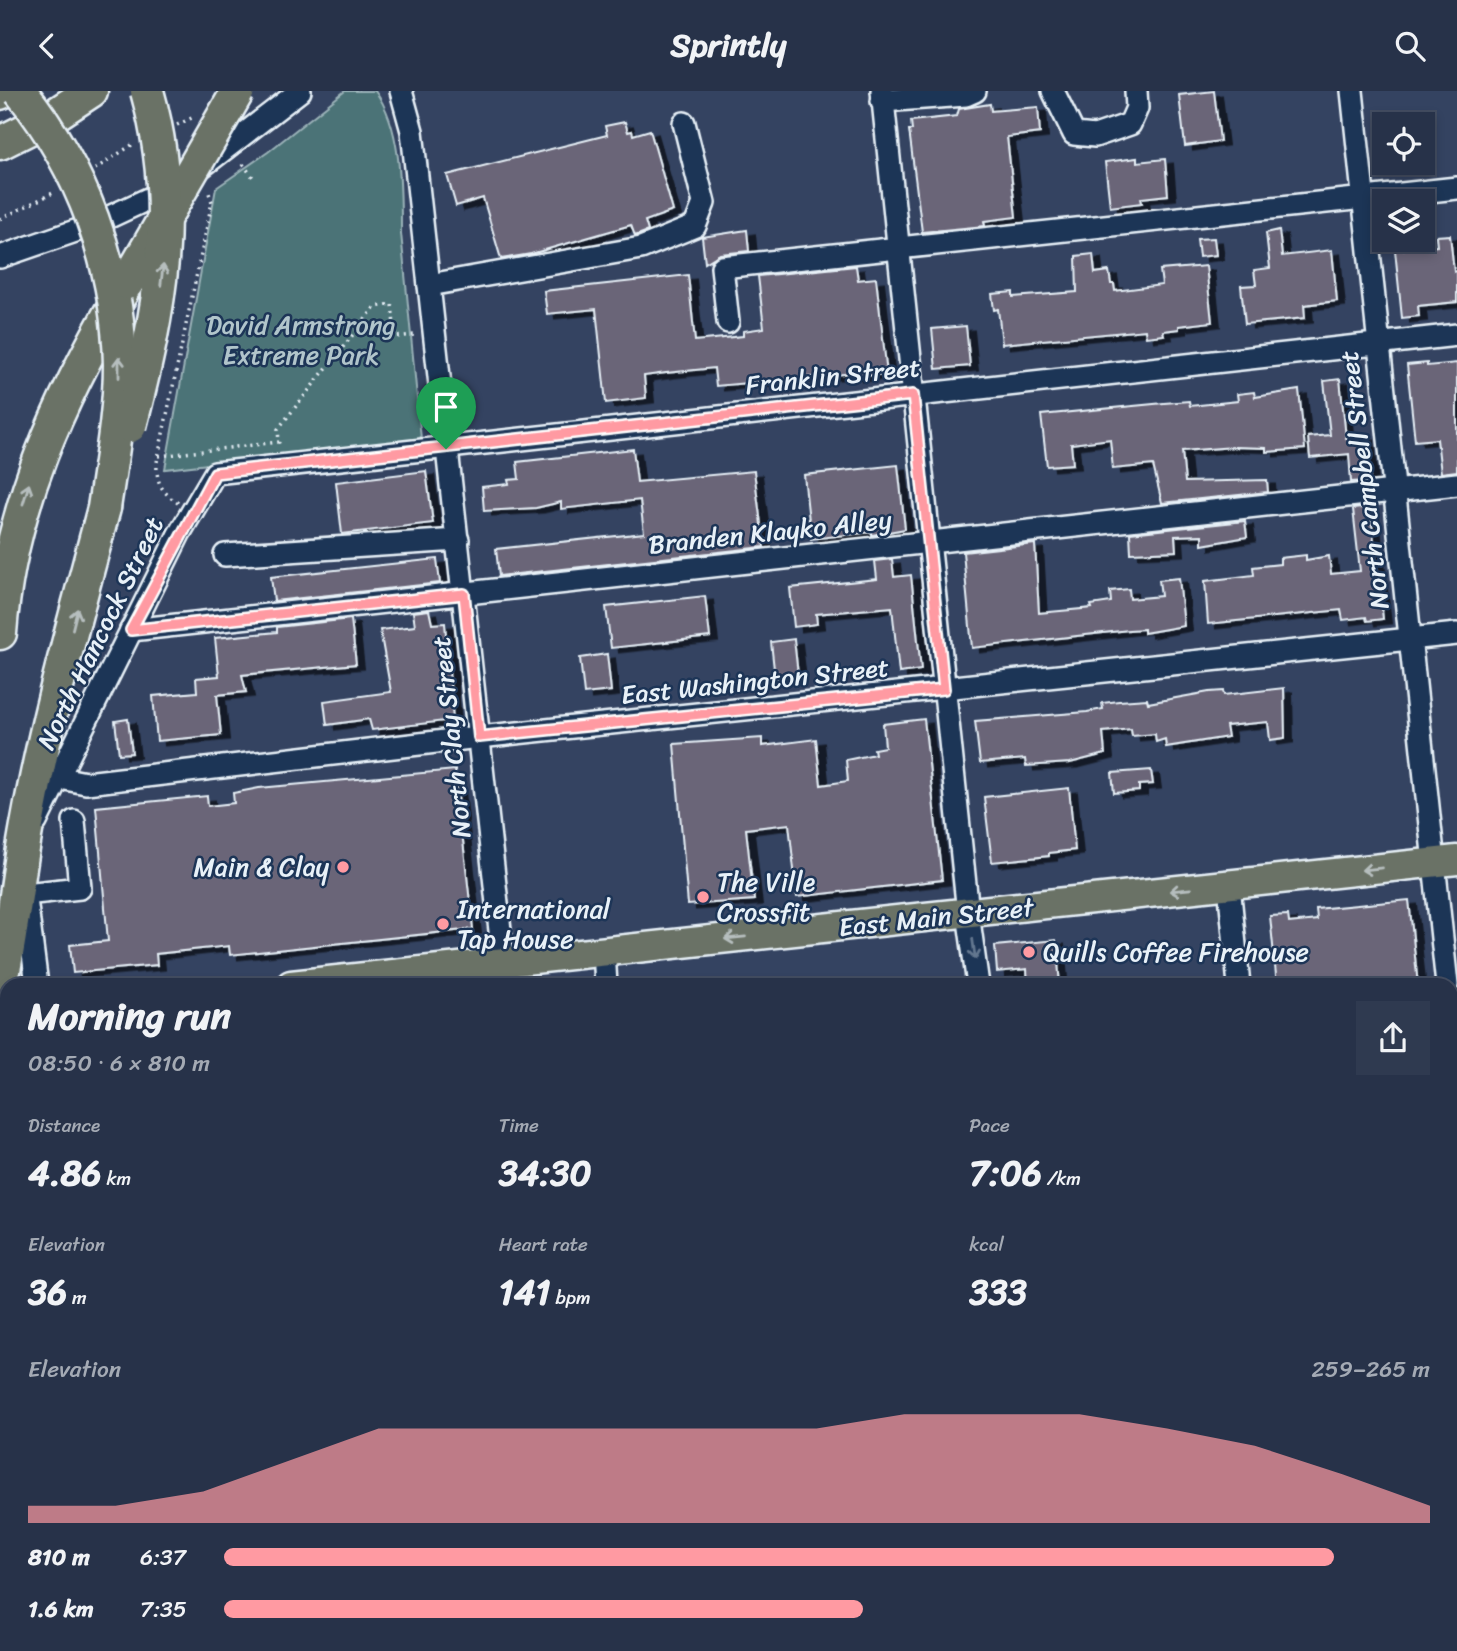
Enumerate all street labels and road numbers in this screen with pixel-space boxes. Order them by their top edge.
street label: Franklin Street [743,344,923,408]
street label: North Campbell Street [1325,348,1403,612]
street label: Branden Klayko Alley [646,496,894,568]
street label: North Hancock Street [23,508,177,758]
street label: North Clay Street [418,634,484,840]
street label: East Washington Street [619,644,891,718]
street label: East Main Street [836,884,1037,950]

